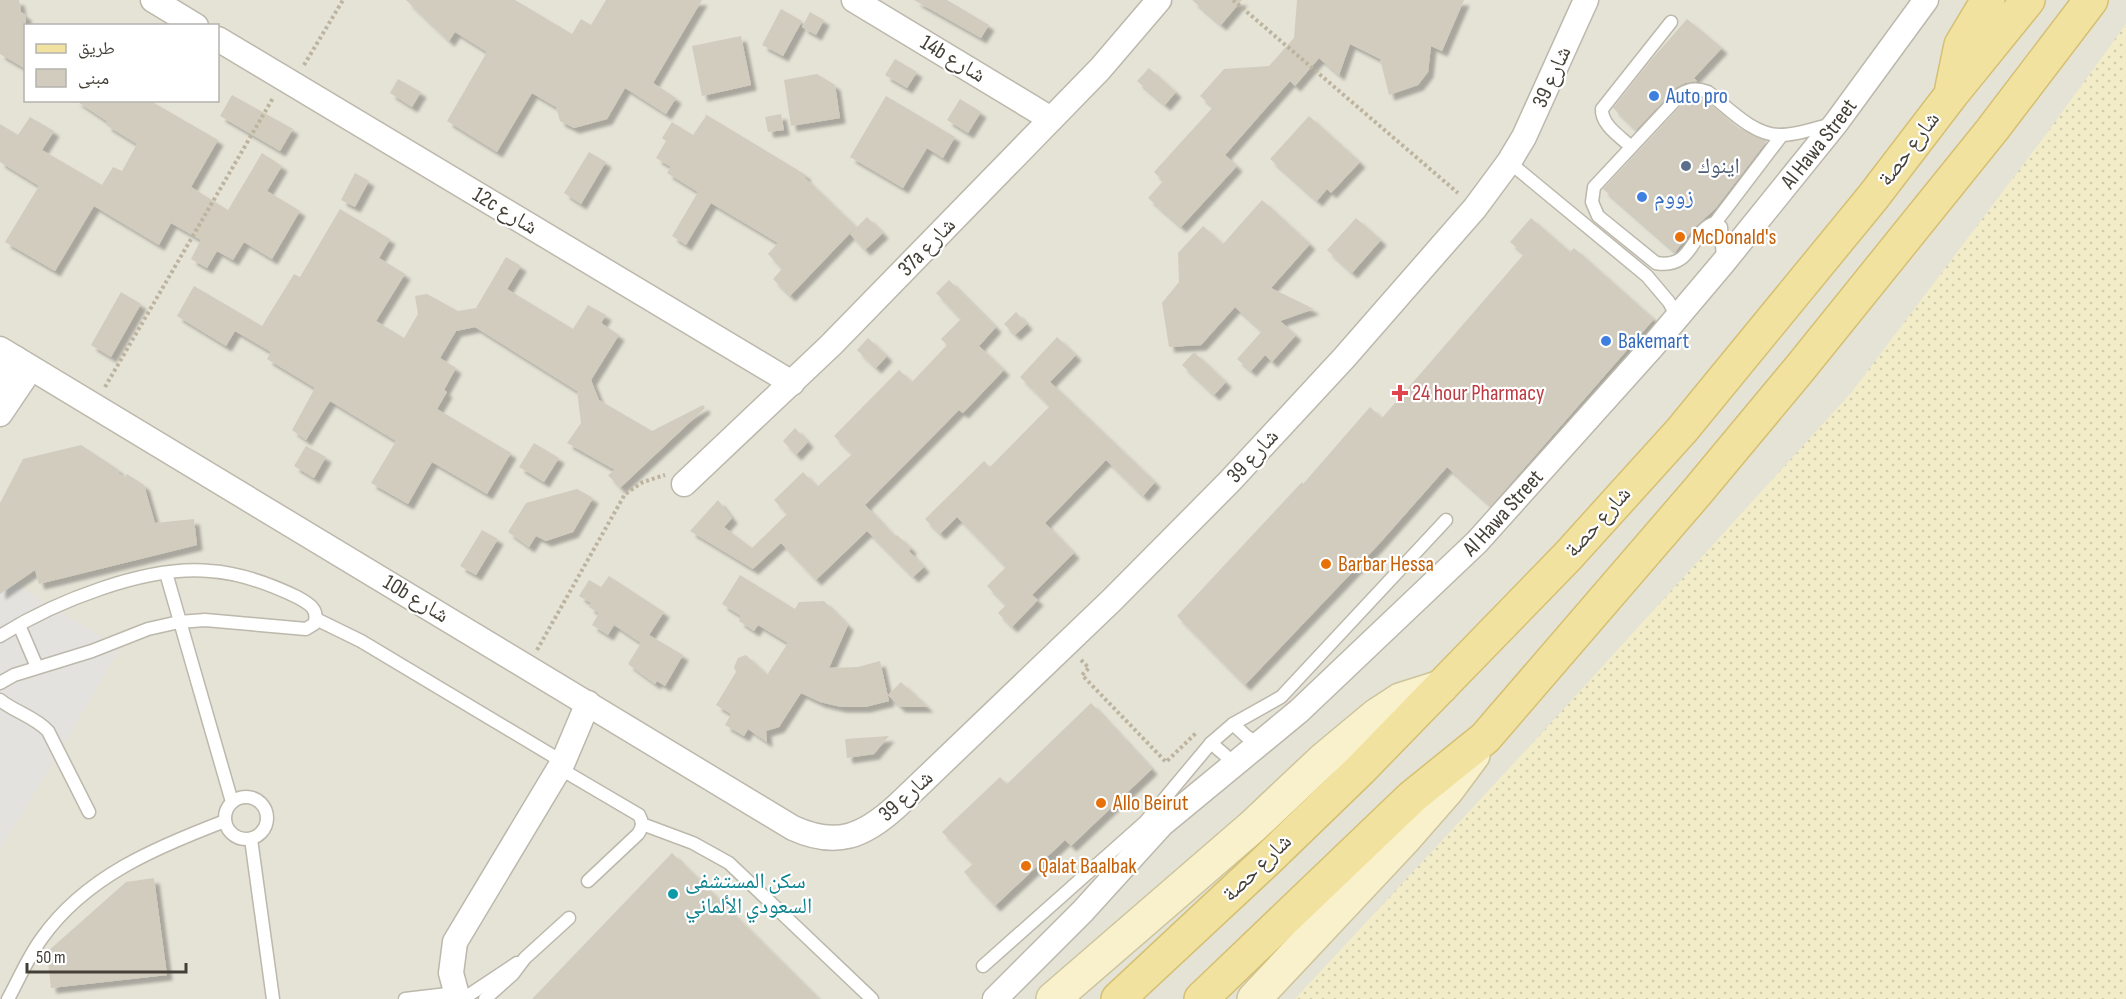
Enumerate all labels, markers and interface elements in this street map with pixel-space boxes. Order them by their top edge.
legend [24,24,219,102]
street label: 14b شارع [915,29,991,89]
text: طريق [78,38,115,59]
street label: شارع 39 [1527,42,1577,112]
text: مبنى [78,68,109,89]
place label: Auto pro [1665,83,1728,110]
marker: Auto pro [1647,89,1661,103]
street label: Al Hawa Street [1774,93,1863,195]
street label: شارع حصة [1872,106,1946,192]
place label: اينوك [1698,153,1740,180]
marker: اينوك [1679,159,1693,173]
street label: 12c شارع [468,181,542,241]
place label: زووم [1654,184,1694,211]
marker: زووم [1635,190,1649,204]
street label: 37a شارع [892,212,962,282]
place label: McDonald's [1692,224,1776,251]
marker: McDonald's [1673,230,1687,244]
place label: Bakemart [1618,328,1689,355]
marker: Bakemart [1599,334,1613,348]
place label: 24 hour Pharmacy [1412,380,1545,407]
marker: 24 hour Pharmacy [1393,386,1407,400]
street label: شارع 39 [1221,423,1285,489]
street label: Al Hawa Street [1456,464,1549,563]
street label: شارع حصة [1559,481,1637,563]
place label: Barbar Hessa [1338,551,1434,578]
marker: Barbar Hessa [1319,557,1333,571]
street label: 10b شارع [378,569,454,629]
street label: شارع 39 [873,764,939,828]
place label: Allo Beirut [1112,790,1189,817]
marker: Allo Beirut [1094,796,1108,810]
street label: شارع حصة [1217,828,1297,908]
place label: Qalat Baalbak [1038,853,1137,880]
marker: Qalat Baalbak [1019,859,1033,873]
place label: سكن المستشفى السعودي الألماني [685,868,812,922]
marker: سكن المستشفى السعودي الألماني [666,887,680,901]
scale bar [27,936,186,974]
text: 50 m [36,947,66,968]

